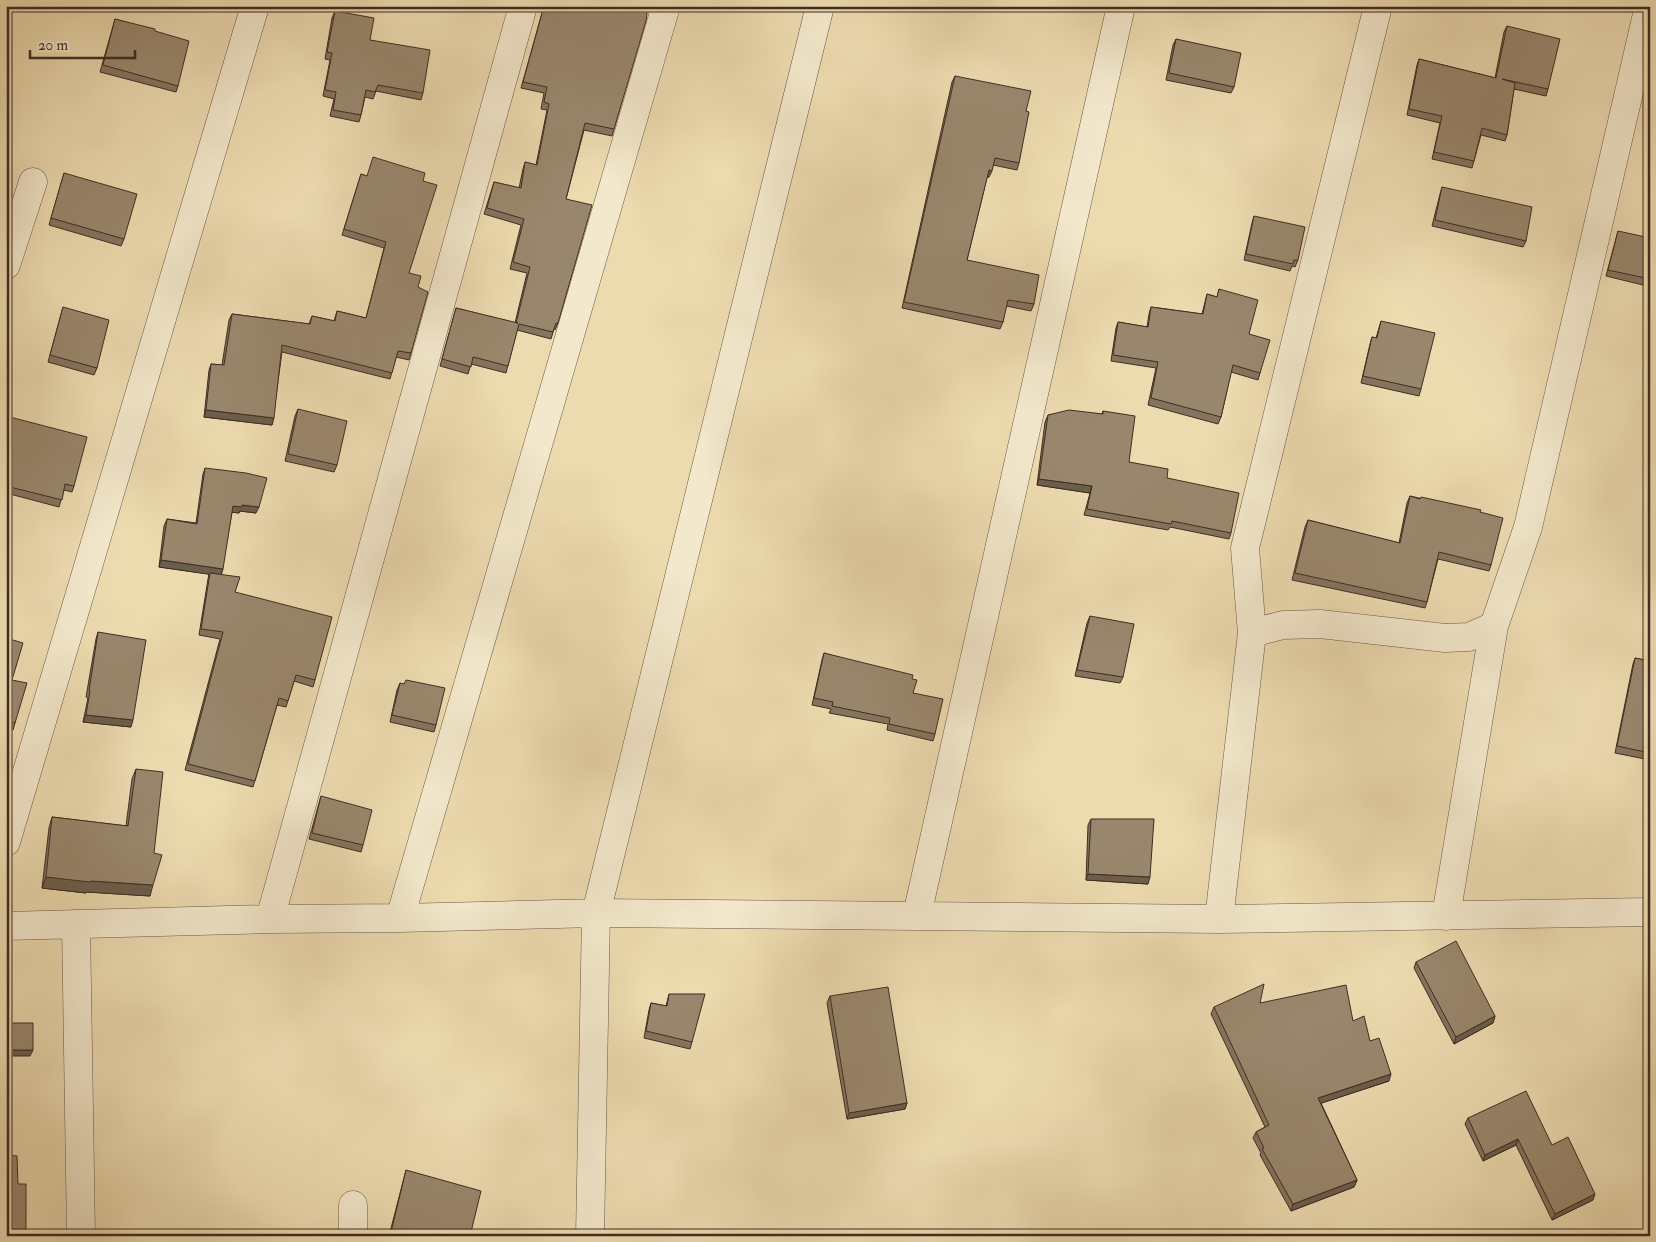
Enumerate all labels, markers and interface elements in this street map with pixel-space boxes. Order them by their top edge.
scale bar [30,28,135,60]
text: 20 m [38,36,68,55]

